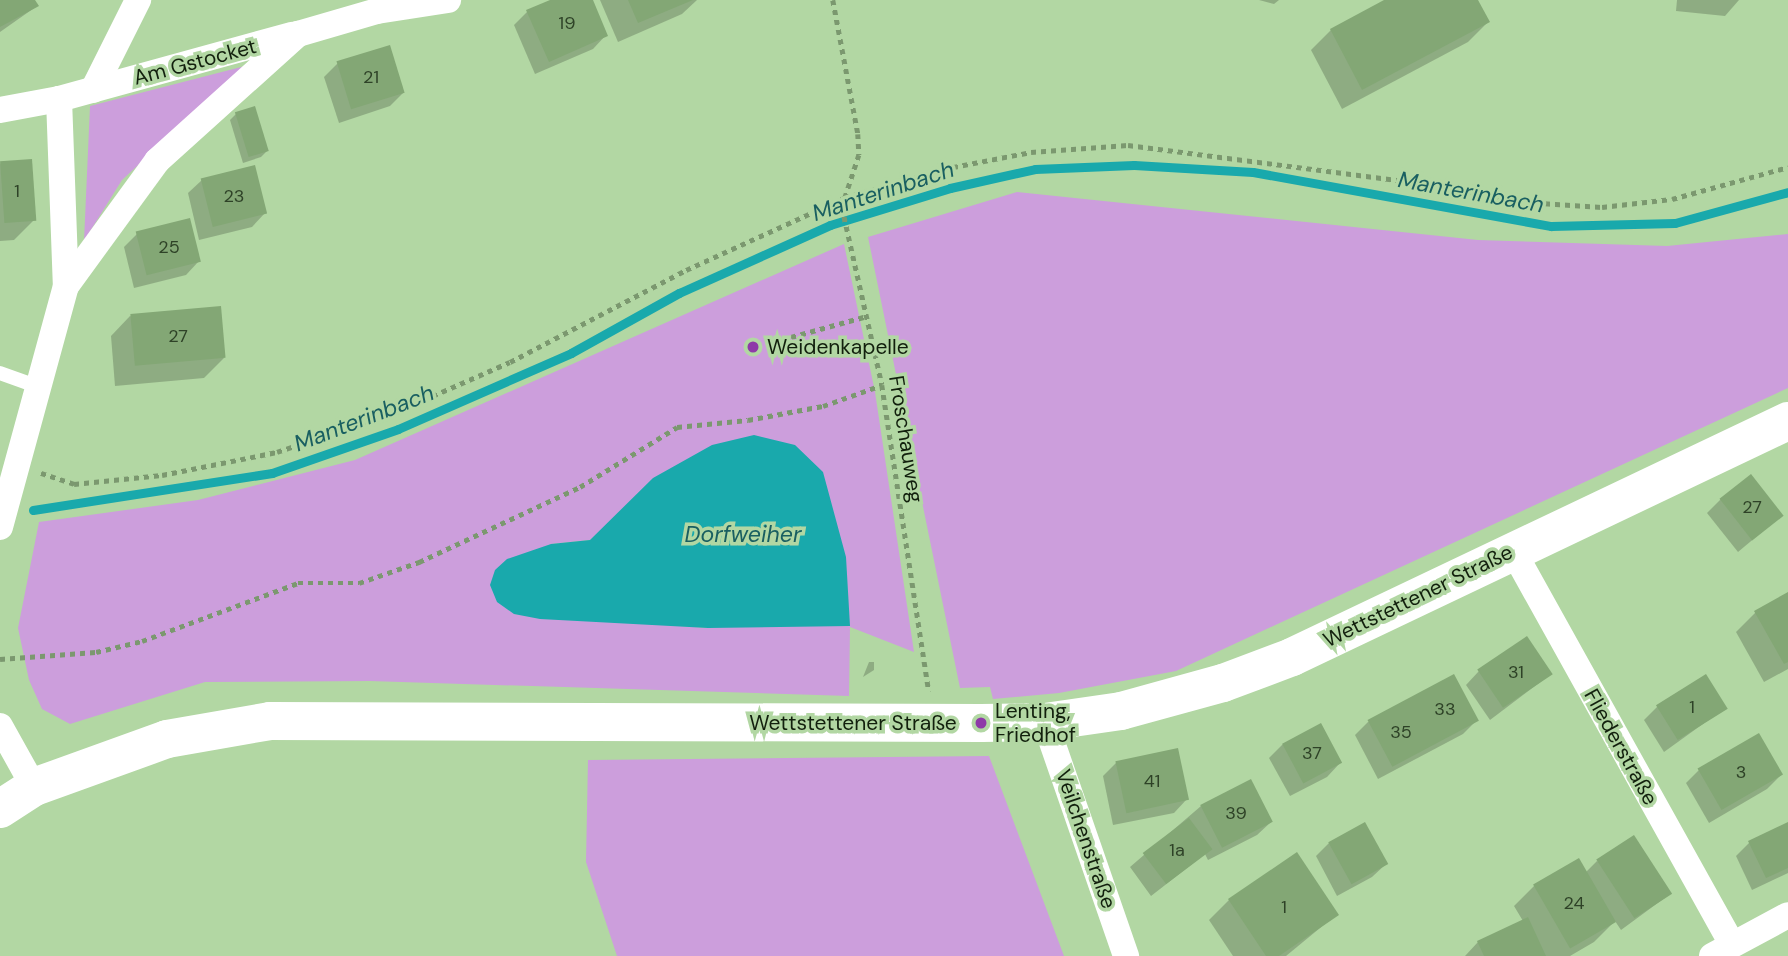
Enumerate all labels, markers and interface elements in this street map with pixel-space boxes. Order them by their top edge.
house number: 19 [559,12,575,34]
street label: Am Gstocket [131,33,259,91]
house number: 21 [363,66,379,88]
water label: Manterinbach [809,155,957,227]
water label: Manterinbach [1396,166,1546,218]
house number: 1 [14,180,20,202]
house number: 23 [223,185,245,207]
house number: 25 [158,236,180,258]
house number: 27 [168,325,188,347]
place label: Weidenkapelle [767,334,909,360]
marker: Weidenkapelle [745,339,761,355]
street label: Froschauweg [884,374,928,504]
water label: Manterinbach [290,379,438,457]
house number: 27 [1742,496,1762,518]
water label: Dorfweiher [685,520,801,548]
street label: Wettstettener Straße [1319,539,1517,653]
house number: 31 [1508,661,1524,683]
street label: Fliederstraße [1579,685,1663,809]
house number: 1 [1689,696,1695,718]
place label: Lenting, Friedhof [995,698,1076,748]
house number: 33 [1434,698,1456,720]
street label: Wettstettener Straße [749,710,957,736]
marker: Lenting, Friedhof [973,715,989,731]
house number: 35 [1390,721,1412,743]
house number: 37 [1302,742,1322,764]
house number: 3 [1736,761,1746,783]
street label: Veilchenstraße [1050,766,1122,912]
house number: 41 [1144,770,1160,792]
house number: 39 [1225,802,1247,824]
house number: 1a [1169,839,1185,861]
house number: 24 [1564,892,1584,914]
house number: 1 [1281,896,1287,918]

